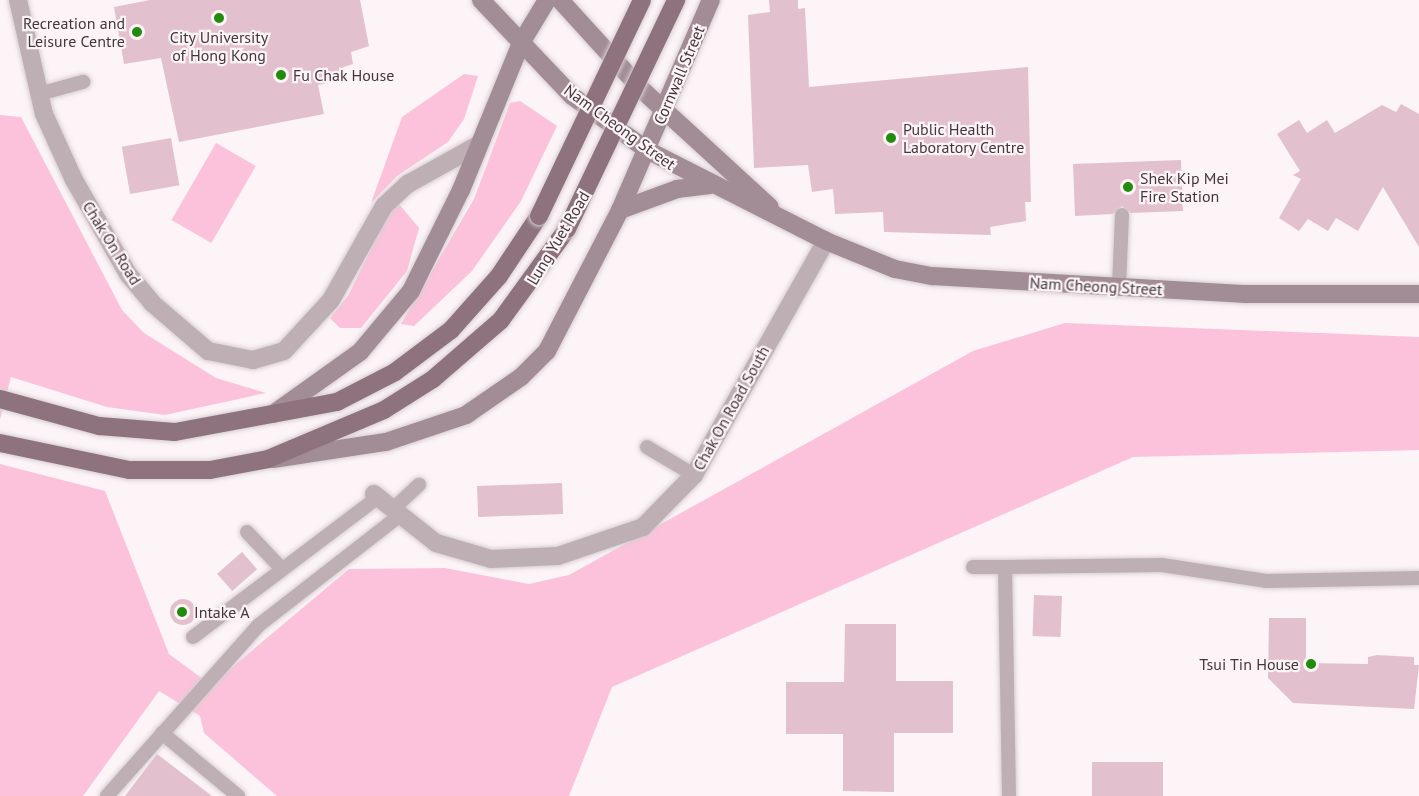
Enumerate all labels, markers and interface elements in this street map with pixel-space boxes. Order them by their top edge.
marker: City University of Hong Kong [212,11,226,25]
place label: Recreation and Leisure Centre [23,13,125,51]
street label: Cornwall Street [650,23,708,127]
marker: Recreation and Leisure Centre [130,25,144,39]
place label: City University of Hong Kong [169,27,269,65]
place label: Fu Chak House [293,65,395,85]
marker: Fu Chak House [274,68,288,82]
street label: Nam Cheong Street [561,80,679,174]
place label: Public Health Laboratory Centre [903,119,1025,157]
marker: Public Health Laboratory Centre [884,131,898,145]
place label: Shek Kip Mei Fire Station [1140,168,1229,206]
marker: Shek Kip Mei Fire Station [1121,180,1135,194]
street label: Lung Yuet Road [522,188,594,288]
street label: Chak On Road [79,197,145,289]
street label: Nam Cheong Street [1029,273,1163,299]
street label: Chak On Road South [689,342,773,474]
place label: Intake A [194,602,250,622]
marker: Intake A [175,605,189,619]
place label: Tsui Tin House [1199,654,1299,674]
marker: Tsui Tin House [1304,657,1318,671]

